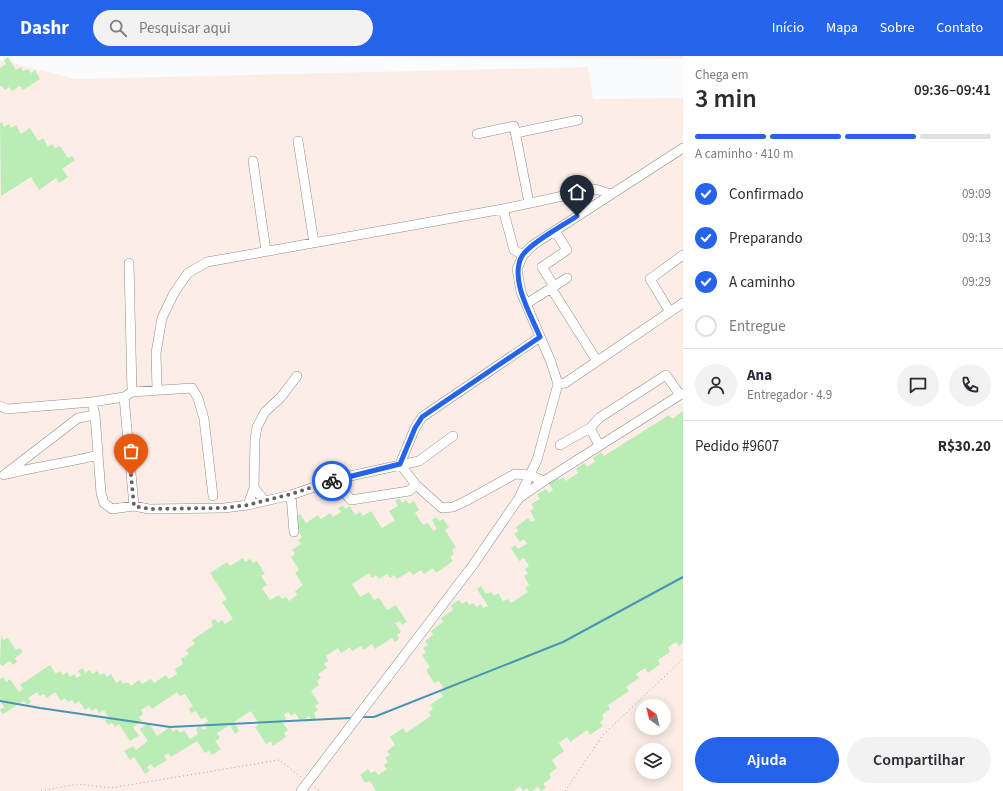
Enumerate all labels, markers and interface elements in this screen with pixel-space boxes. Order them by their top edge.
search box [93,10,373,46]
text: Dashr [20,15,69,42]
icon: search [107,17,129,39]
text: Pesquisar aqui [139,18,231,39]
text: Início [772,18,804,38]
text: Mapa [826,18,858,38]
text: Sobre [880,18,914,38]
text: Contato [936,18,983,38]
text: Chega em [695,66,749,84]
text: 3 min [695,80,757,117]
text: 09:36–09:41 [914,80,991,101]
text: A caminho · 410 m [695,145,793,163]
pin [560,175,594,216]
icon: home [566,181,588,203]
icon: check [695,183,717,205]
text: Confirmado [729,184,804,205]
text: 09:09 [962,185,991,203]
icon: check [695,227,717,249]
text: Preparando [729,228,803,249]
text: 09:13 [962,229,991,247]
icon: check [695,271,717,293]
text: A caminho [729,272,795,293]
text: 09:29 [962,273,991,291]
text: Entregue [729,316,786,337]
button: person [695,364,737,406]
button: chat [897,364,939,406]
button: phone [949,364,991,406]
text: Ana [747,365,772,386]
text: Entregador · 4.9 [747,386,832,404]
pin [114,434,148,475]
text: Pedido #9607 [695,436,779,457]
text: R$30.20 [938,436,991,457]
icon: bag [120,440,142,462]
courier [312,461,352,501]
icon: bike [321,470,343,492]
north arrow [635,699,671,735]
map controls [635,699,671,779]
button: Ajuda [695,737,839,783]
button: Compartilhar [847,737,991,783]
button: layers [635,743,671,779]

